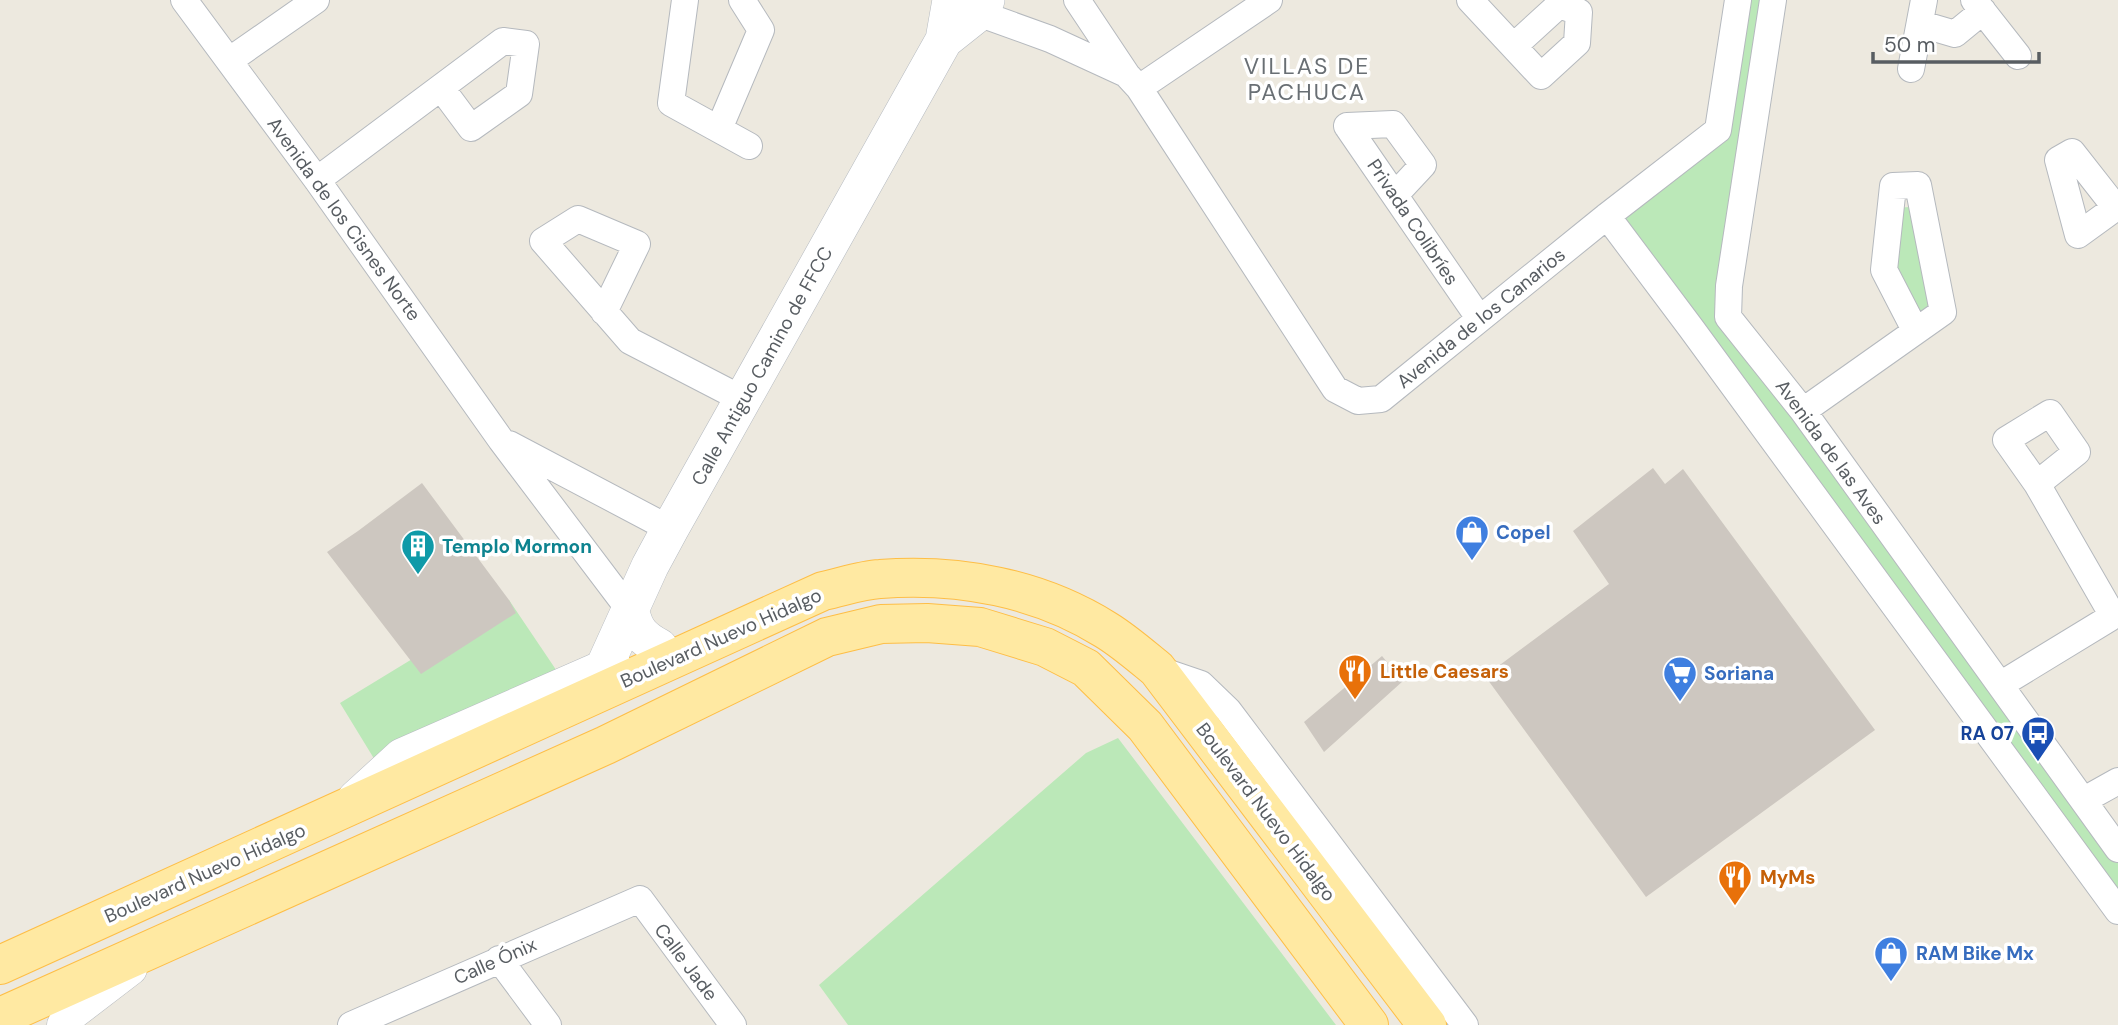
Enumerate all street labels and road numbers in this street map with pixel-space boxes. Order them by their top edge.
street label: Avenida de los Cisnes Norte [262,112,426,326]
street label: Privada Colibríes [1362,154,1464,290]
street label: Calle Antiguo Camino de FFCC [686,242,838,490]
street label: Avenida de los Canarios [1391,242,1571,394]
street label: Avenida de las Aves [1770,375,1892,529]
street label: Boulevard Nuevo Hidalgo [617,582,825,694]
street label: Boulevard Nuevo Hidalgo [1191,718,1341,906]
street label: Boulevard Nuevo Hidalgo [101,817,309,929]
street label: Calle Jade [649,918,723,1006]
street label: Calle Ónix [450,931,541,990]

